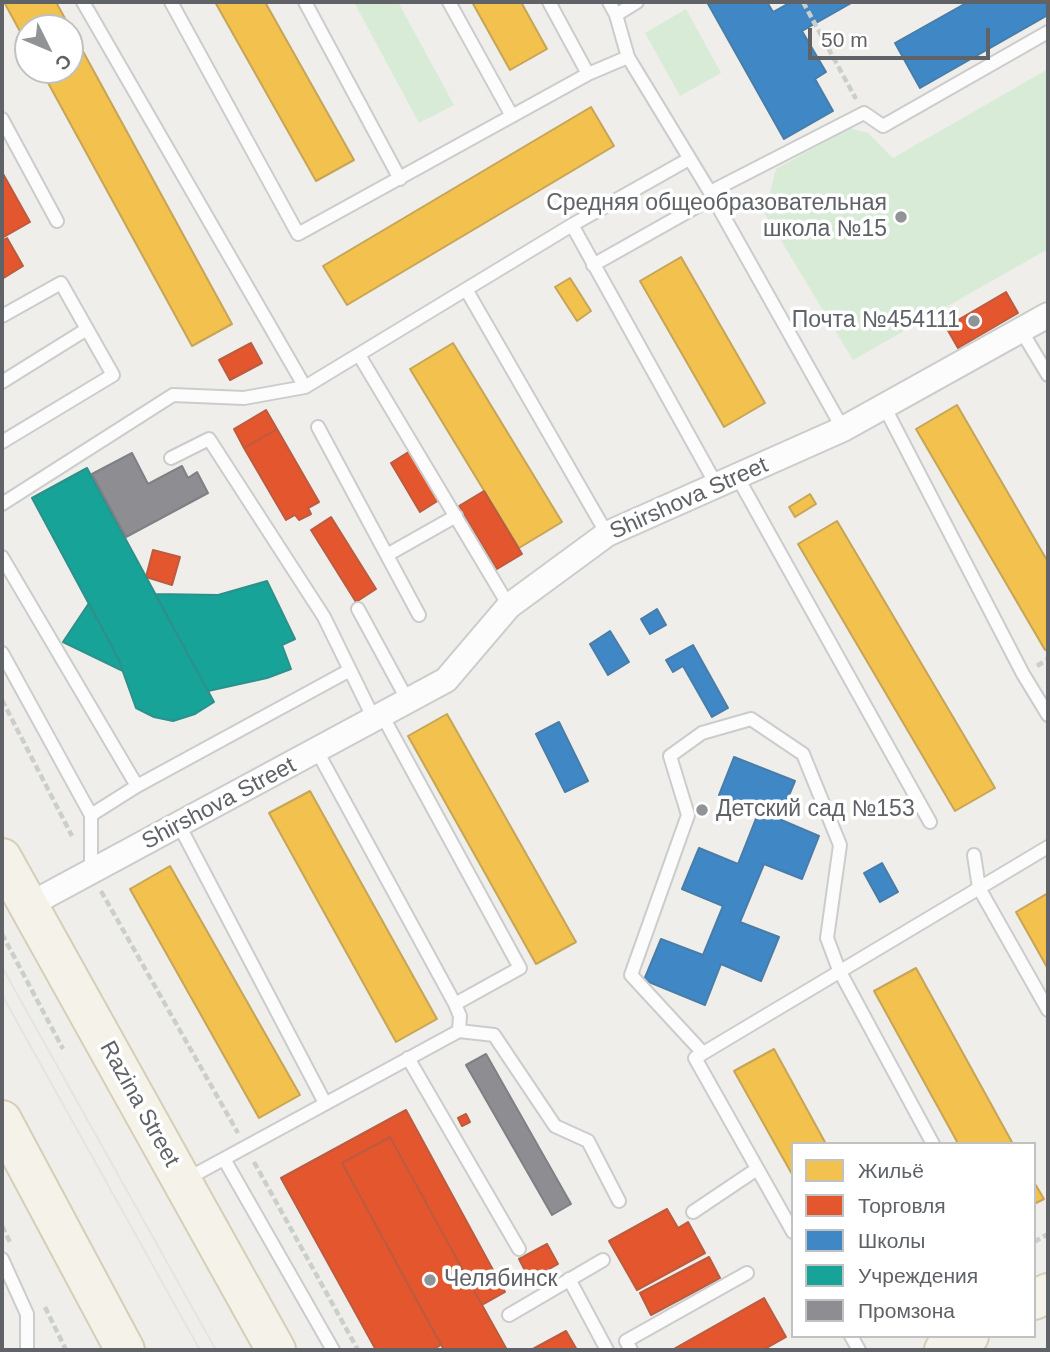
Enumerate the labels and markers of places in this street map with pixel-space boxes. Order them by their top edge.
place label: Средняя общеобразовательная школа №15 [546,190,887,244]
marker: Средняя общеобразовательная школа №15 [893,209,909,225]
place label: Почта №454111 [792,307,960,335]
marker: Почта №454111 [966,313,982,329]
place label: Детский сад №153 [716,796,915,824]
marker: Детский сад №153 [694,802,710,818]
place label: Челябинск [444,1266,558,1294]
marker: Челябинск [422,1272,438,1288]

